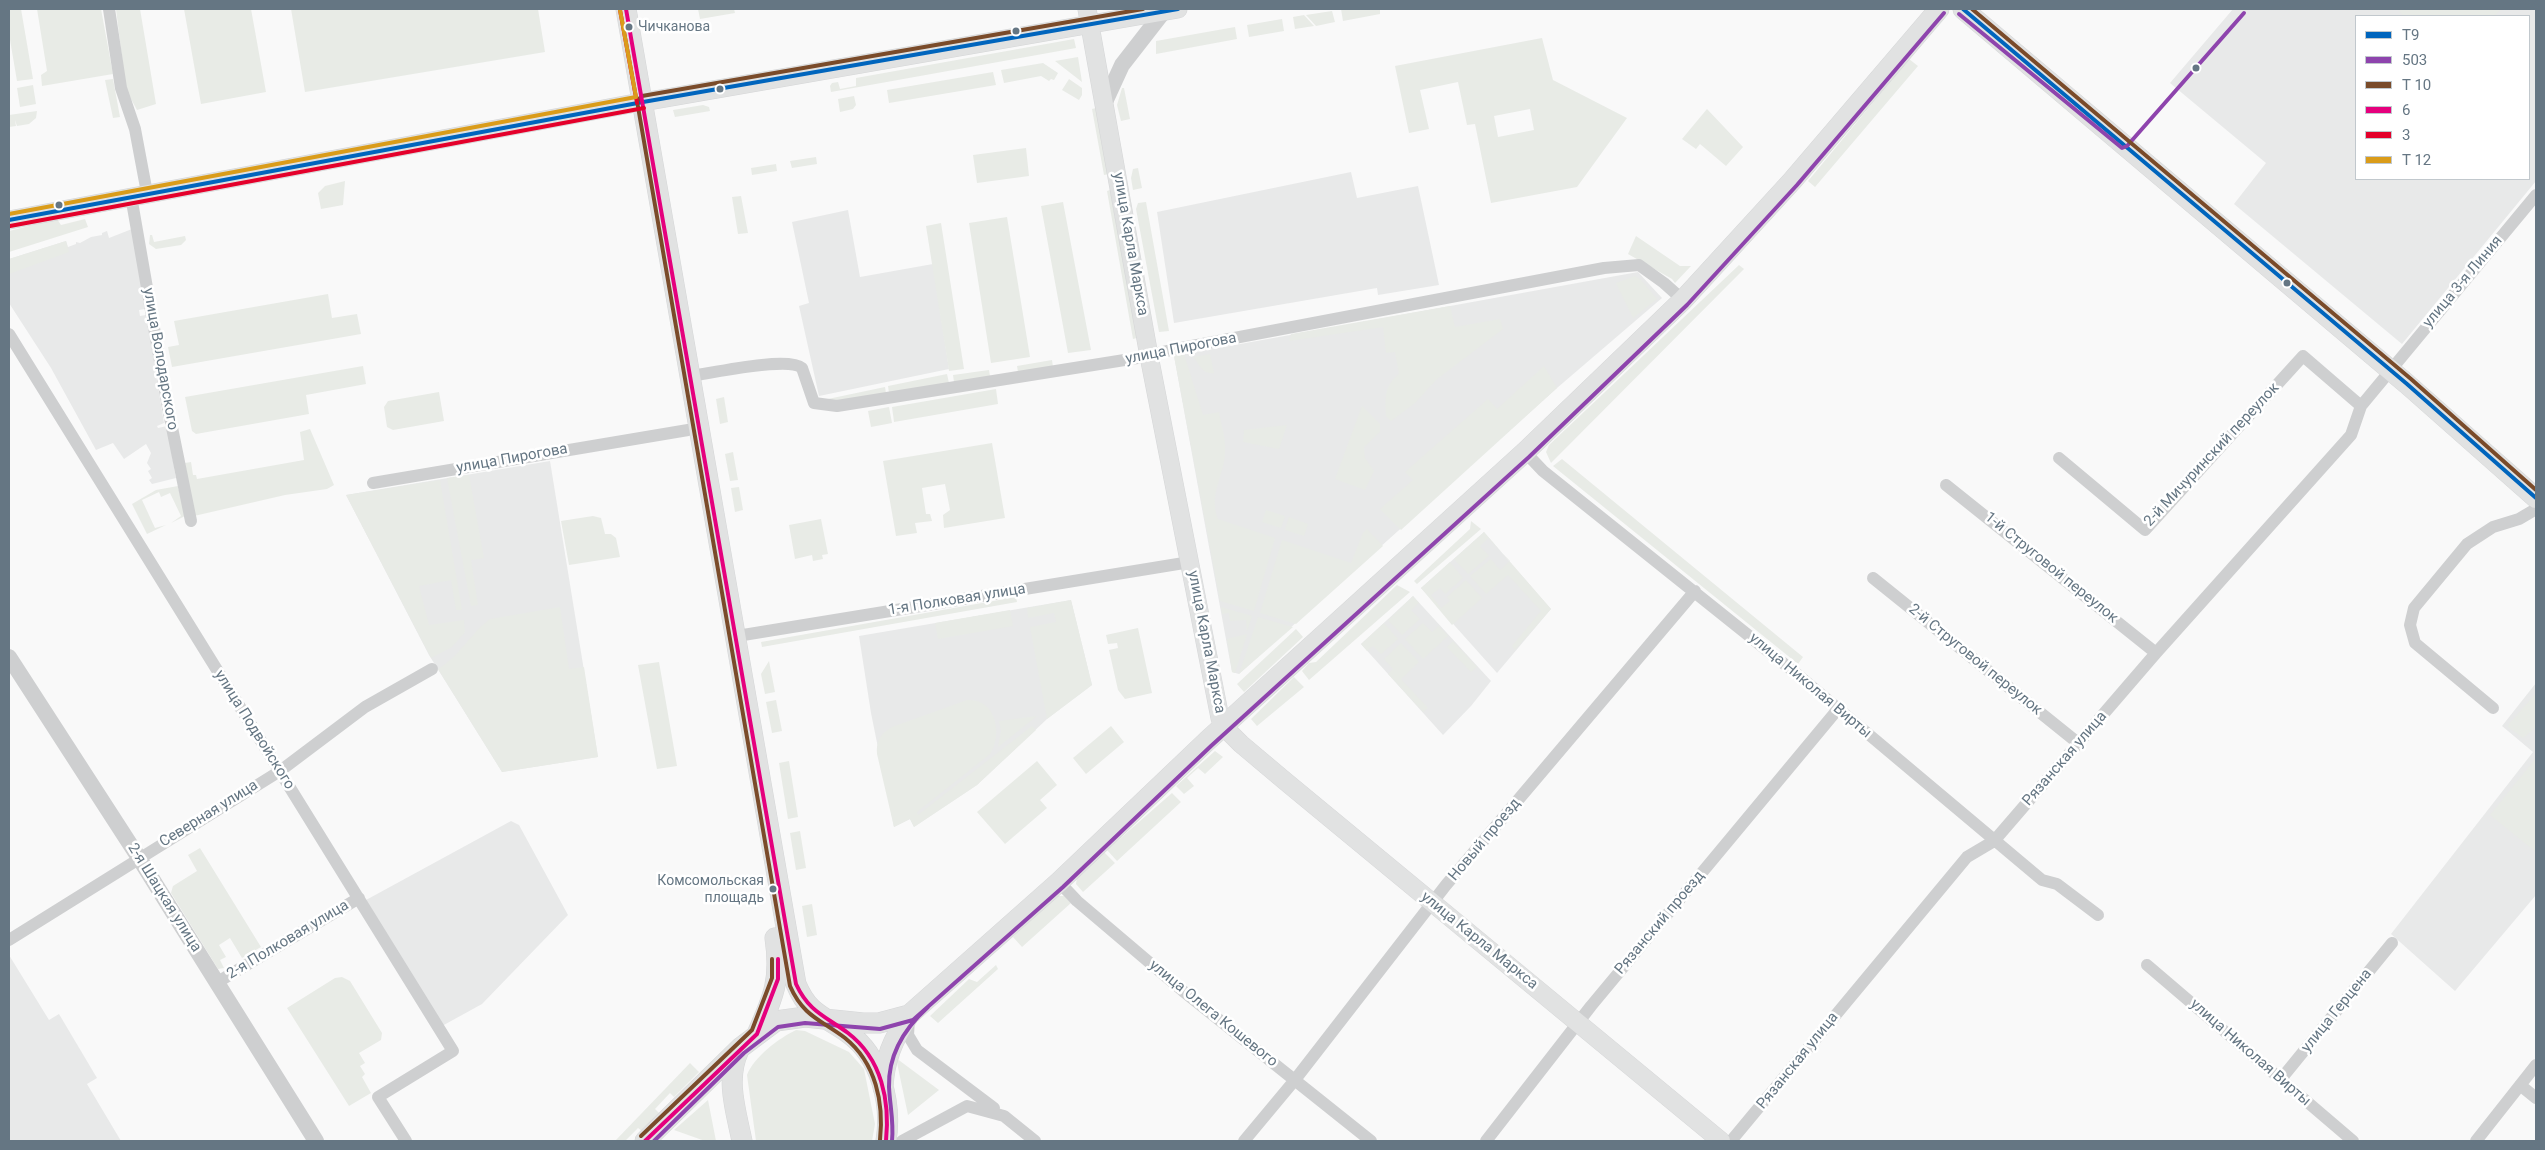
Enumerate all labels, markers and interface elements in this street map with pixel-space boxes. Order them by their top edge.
legend [2355,15,2530,180]
place label: Чичканова [638,19,710,35]
marker: Чичканова [624,22,634,32]
unlabelled marker [1011,26,1021,36]
text: Т9 [2402,26,2419,44]
text: 503 [2402,51,2427,69]
unlabelled marker [2191,63,2201,73]
text: Т 10 [2402,76,2431,94]
unlabelled marker [715,84,725,94]
text: 6 [2402,101,2410,119]
text: 3 [2402,126,2410,144]
text: Т 12 [2402,151,2431,169]
street label: улица Карла Маркса [1109,171,1151,317]
unlabelled marker [54,200,64,210]
street label: улица 3-я Линия [2419,232,2507,332]
unlabelled marker [2282,278,2292,288]
street label: улица Володарского [139,286,181,432]
street label: улица Пирогова [1124,329,1238,369]
street label: 2-й Мичуринский переулок [2141,379,2283,531]
street label: улица Пирогова [455,440,569,478]
street label: 1-й Струговой переулок [1981,509,2121,627]
street label: улица Карла Маркса [1183,569,1229,715]
street label: 1-я Полковая улица [887,580,1027,620]
street label: 2-й Струговой переулок [1905,601,2045,719]
street label: улица Николая Вирты [1745,630,1875,742]
street label: улица Подвойского [210,667,298,793]
street label: Рязанская улица [2019,708,2111,810]
street label: Северная улица [156,777,262,851]
street label: Новый проезд [1445,795,1525,885]
street label: 2-я Шацкая улица [123,840,205,956]
street label: Рязанский проезд [1612,868,1708,978]
place label: Комсомольская площадь [657,873,764,906]
marker: Комсомольская площадь [768,884,778,894]
street label: улица Карла Маркса [1417,888,1541,994]
street label: 2-я Полковая улица [224,897,352,983]
street label: улица Олега Кошевого [1145,957,1281,1071]
street label: улица Герцена [2298,966,2376,1056]
street label: улица Николая Вирты [2186,996,2314,1110]
street label: Рязанская улица [1753,1009,1843,1113]

